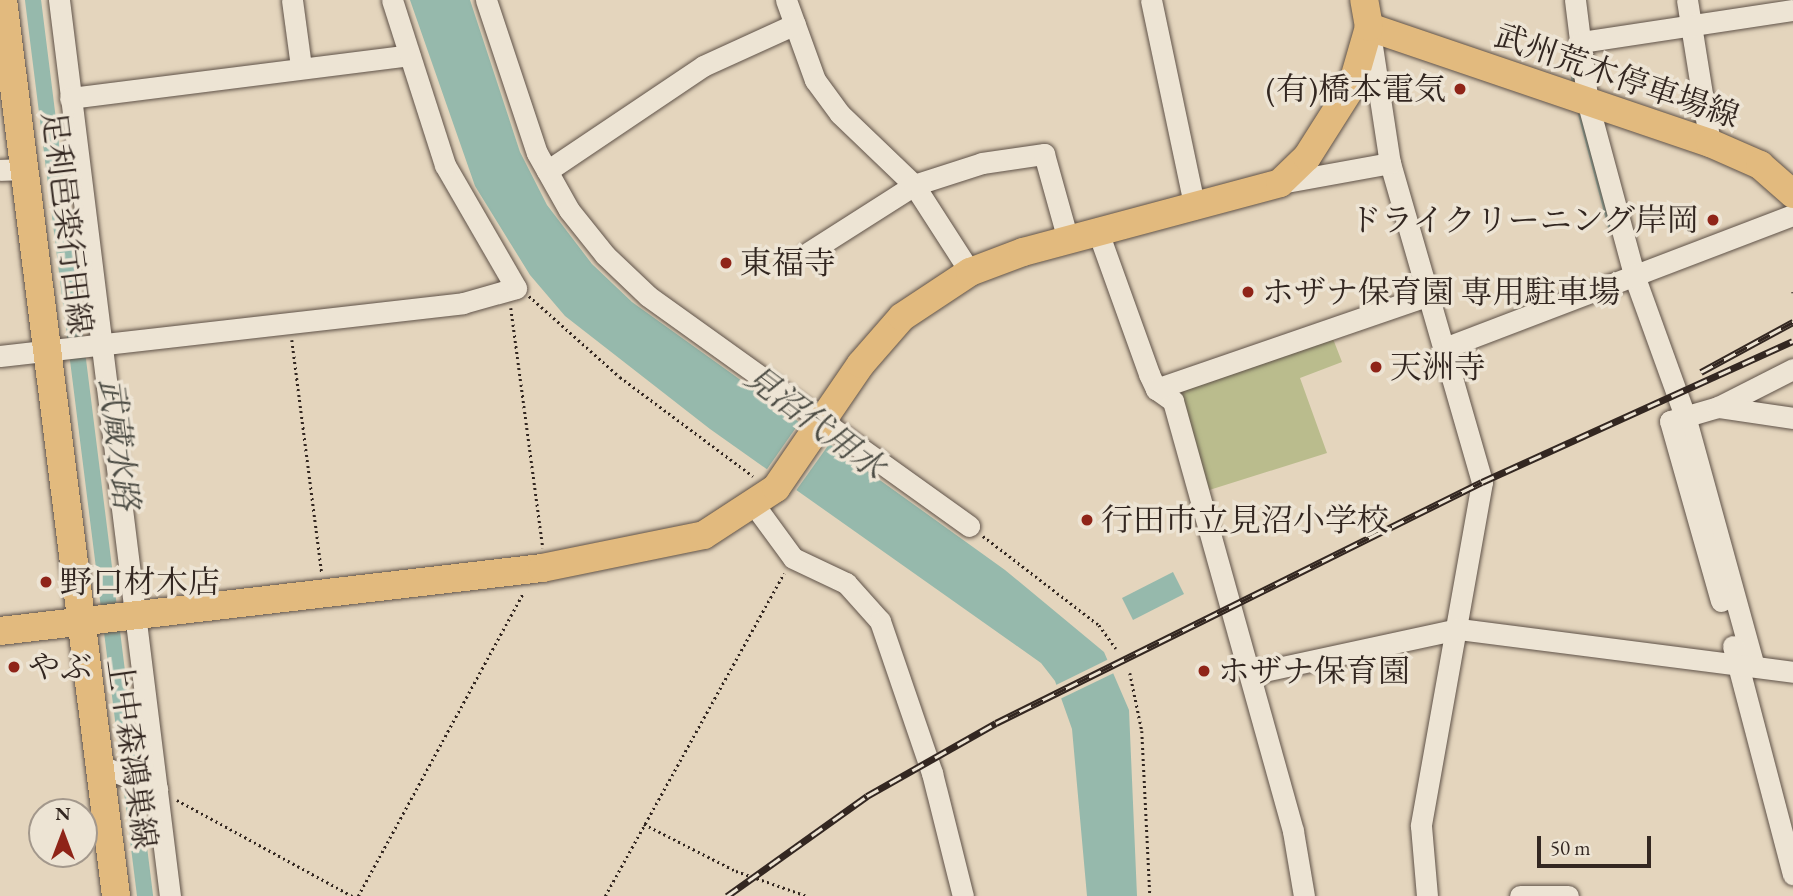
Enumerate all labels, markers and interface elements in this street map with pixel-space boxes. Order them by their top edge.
street label: 武州荒木停車場線 [1490,16,1744,136]
place label: (有)橋本電気 [1266,70,1446,108]
marker: (有)橋本電気 [1452,81,1468,97]
street label: 足利邑楽行田線 [34,109,100,337]
place label: ドライクリーニング岸岡 [1347,201,1699,239]
marker: ドライクリーニング岸岡 [1705,212,1721,228]
place label: 東福寺 [740,244,836,282]
marker: 東福寺 [718,255,734,271]
place label: ホザナ保育園 専用駐車場 [1262,273,1620,311]
marker: ホザナ保育園 専用駐車場 [1240,284,1256,300]
place label: 天洲寺 [1390,348,1486,386]
water label: 見沼代用水 [737,357,893,487]
marker: 天洲寺 [1368,359,1384,375]
water label: 武蔵水路 [91,376,147,512]
place label: 行田市立見沼小学校 [1101,501,1389,539]
marker: 行田市立見沼小学校 [1079,512,1095,528]
place label: 野口材木店 [60,563,220,601]
marker: 野口材木店 [38,574,54,590]
place label: やぶ [28,648,92,686]
place label: ホザナ保育園 [1218,652,1410,690]
street label: 上中森鴻巣線 [100,656,164,852]
marker: やぶ [6,659,22,675]
marker: ホザナ保育園 [1196,663,1212,679]
north arrow [28,798,98,868]
text: N [55,801,71,826]
scale bar [1541,822,1655,866]
text: 50 m [1550,834,1591,861]

